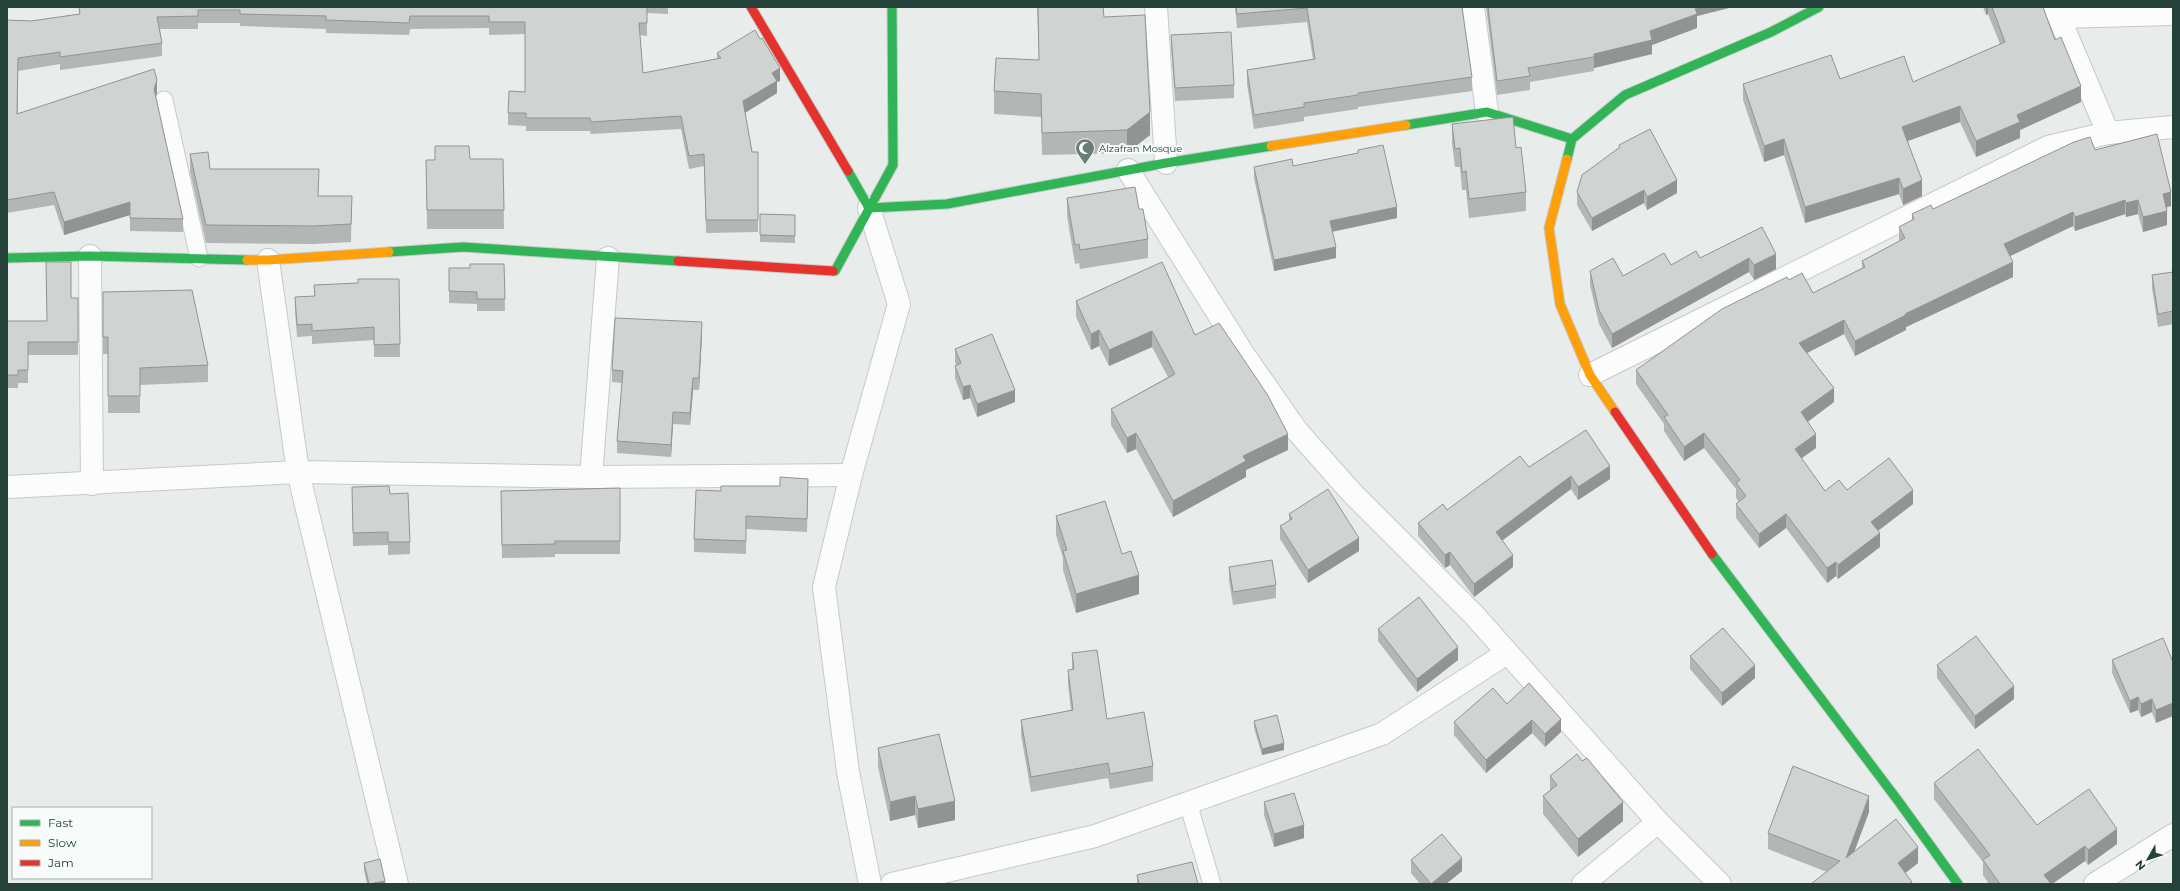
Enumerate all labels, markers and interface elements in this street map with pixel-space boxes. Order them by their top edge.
mosque icon: Alzafran Mosque [1074,137,1096,165]
place label: Alzafran Mosque [1099,142,1182,155]
legend [12,807,152,879]
text: Fast [48,815,73,830]
text: Slow [48,835,77,850]
north arrow [2128,839,2168,879]
text: Jam [47,855,74,870]
text: N [2132,857,2148,873]

